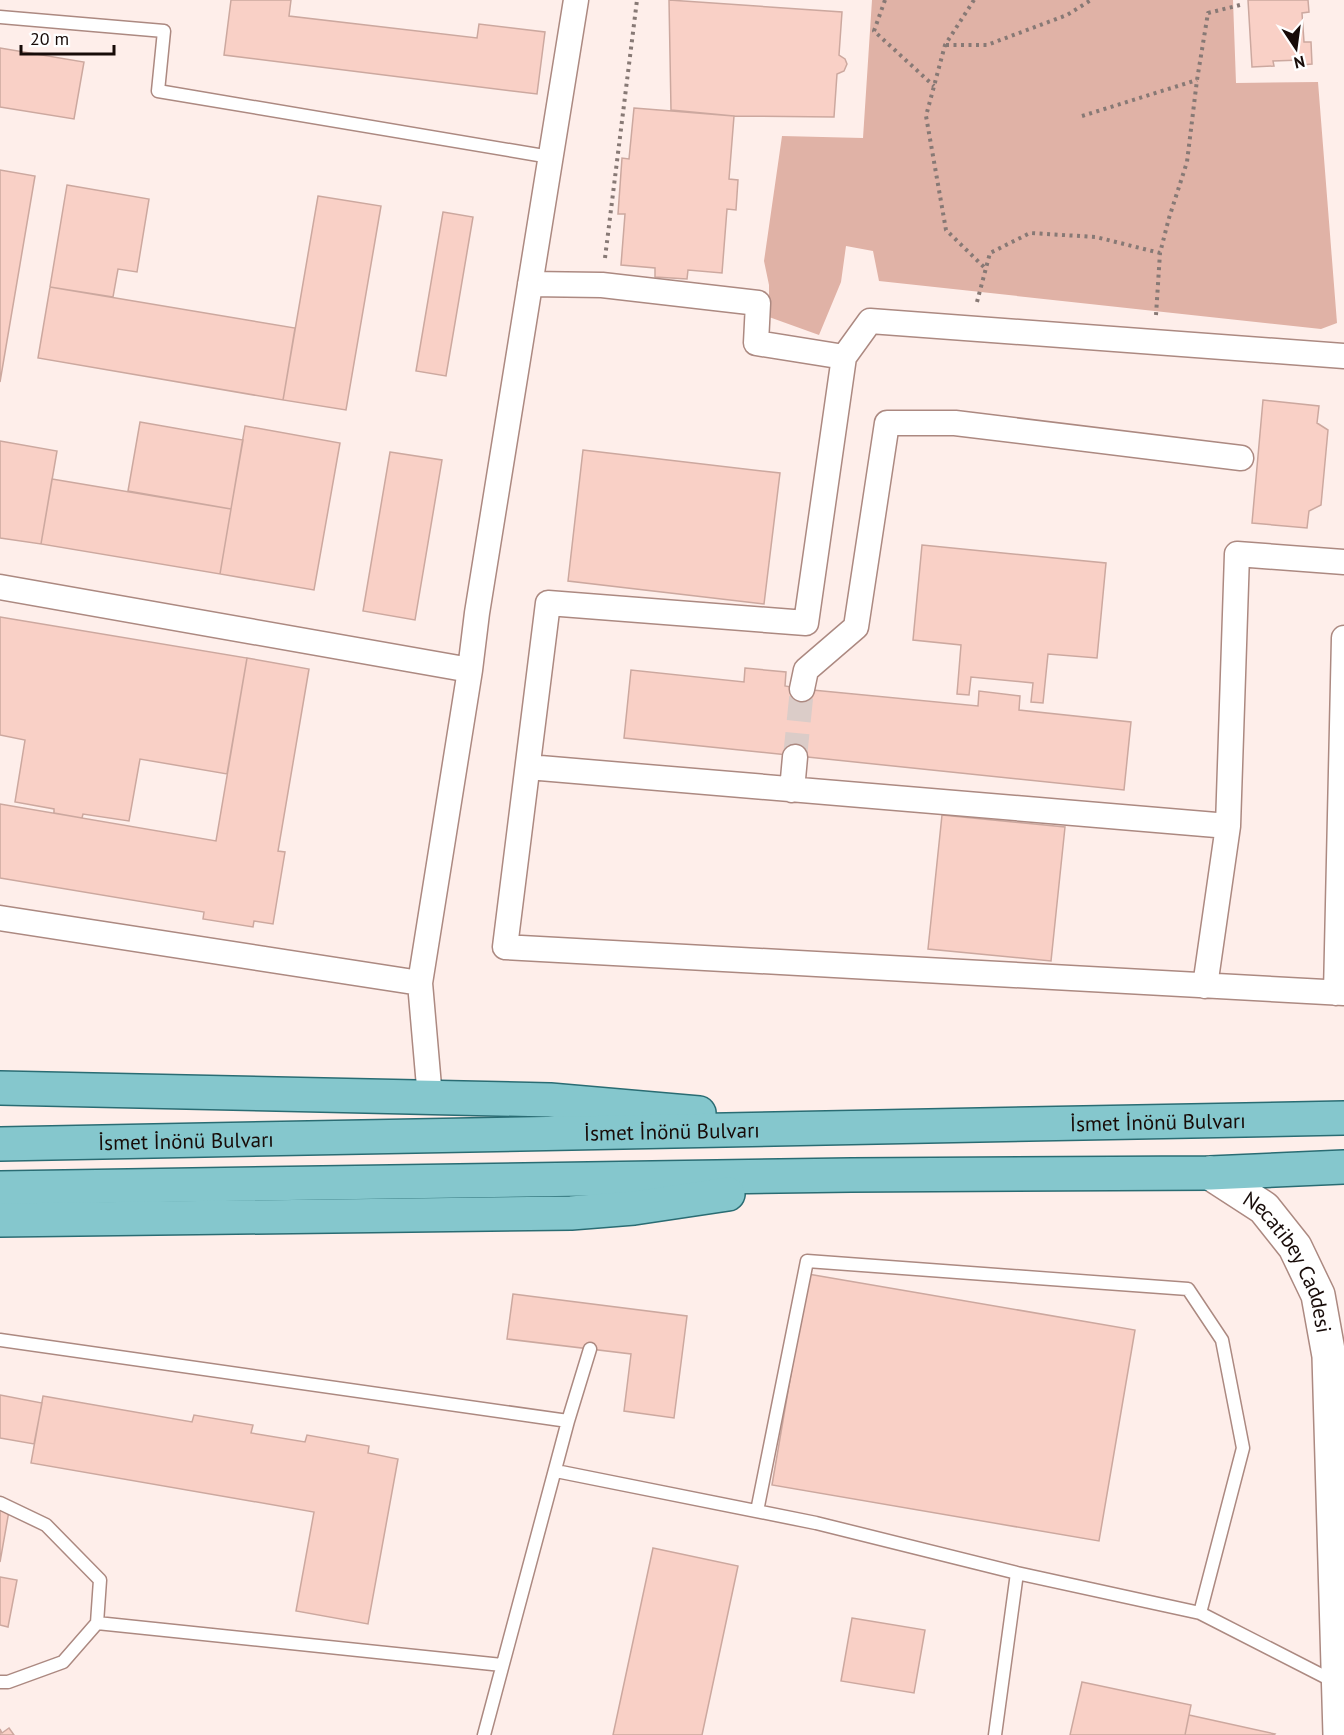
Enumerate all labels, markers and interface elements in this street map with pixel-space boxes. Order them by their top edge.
scale bar [21,18,114,56]
north arrow [1266,18,1326,78]
text: 20 m [30,27,69,50]
text: N [1292,52,1307,74]
street label: İsmet İnönü Bulvarı [1070,1106,1246,1137]
street label: İsmet İnönü Bulvarı [584,1116,760,1146]
street label: İsmet İnönü Bulvarı [98,1125,274,1156]
street label: Necatibey Caddesi [1238,1185,1338,1335]

